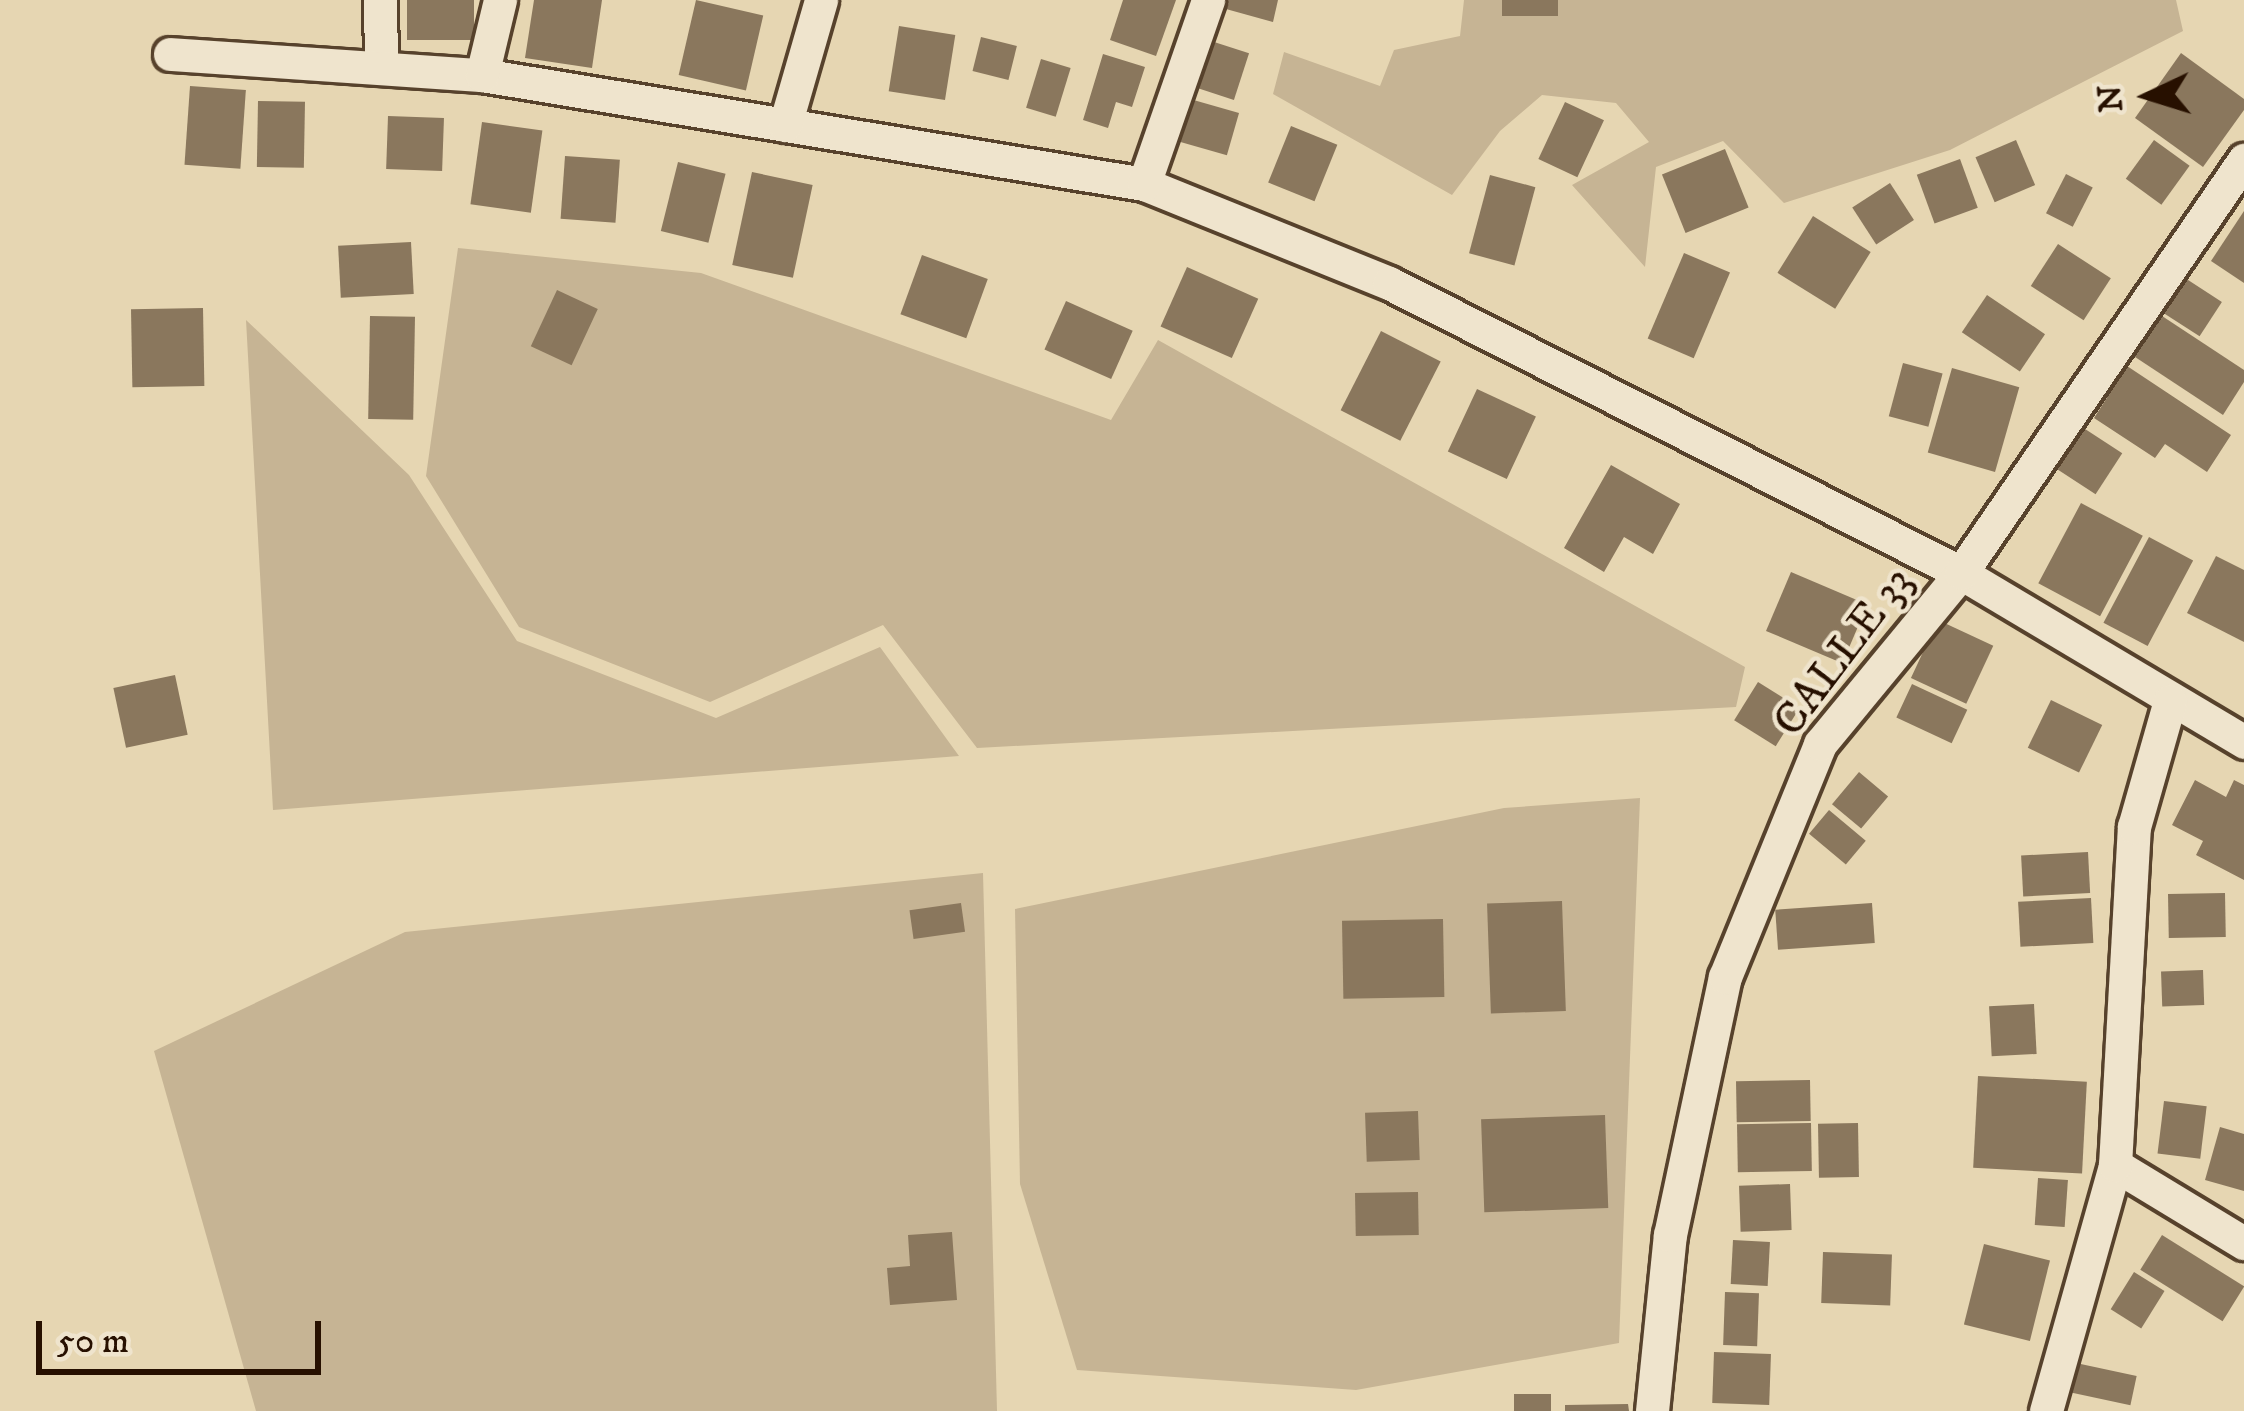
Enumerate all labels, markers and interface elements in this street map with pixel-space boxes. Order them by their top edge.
north arrow [2088,36,2208,156]
text: N [2090,84,2133,113]
street label: CALLE 33 [1763,556,1925,748]
scale bar [42,1297,327,1371]
text: 50 m [57,1319,129,1364]

